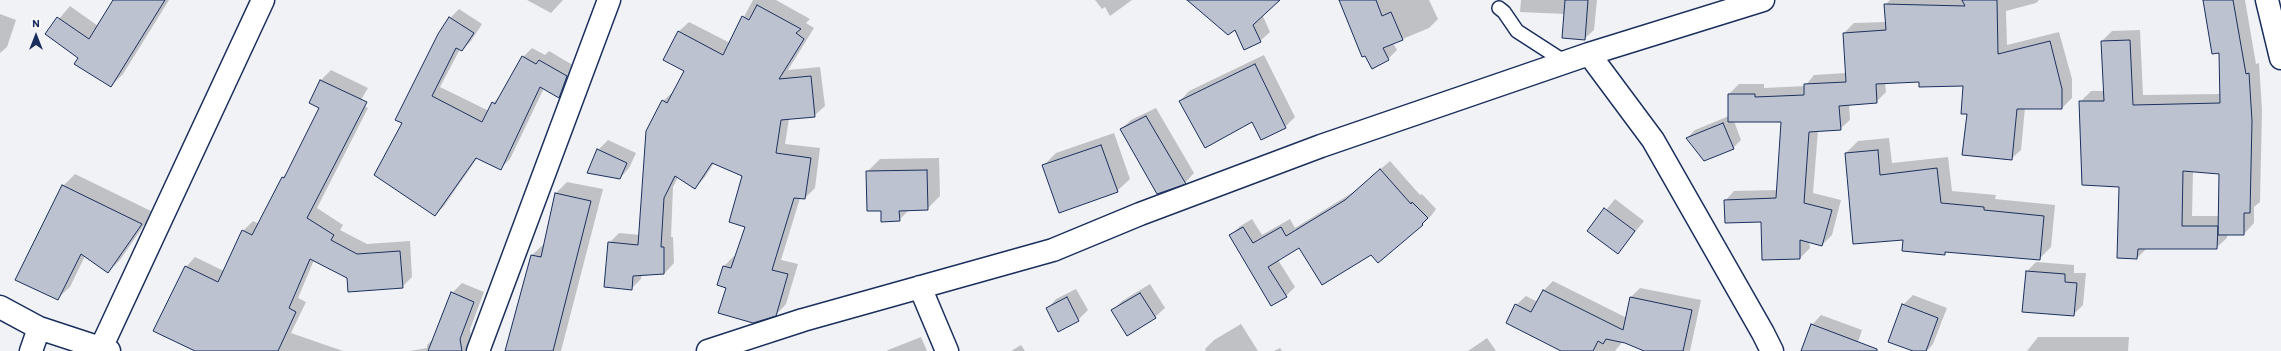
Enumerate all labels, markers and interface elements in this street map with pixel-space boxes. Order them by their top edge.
north arrow [16,16,56,56]
text: N [32,17,40,30]

